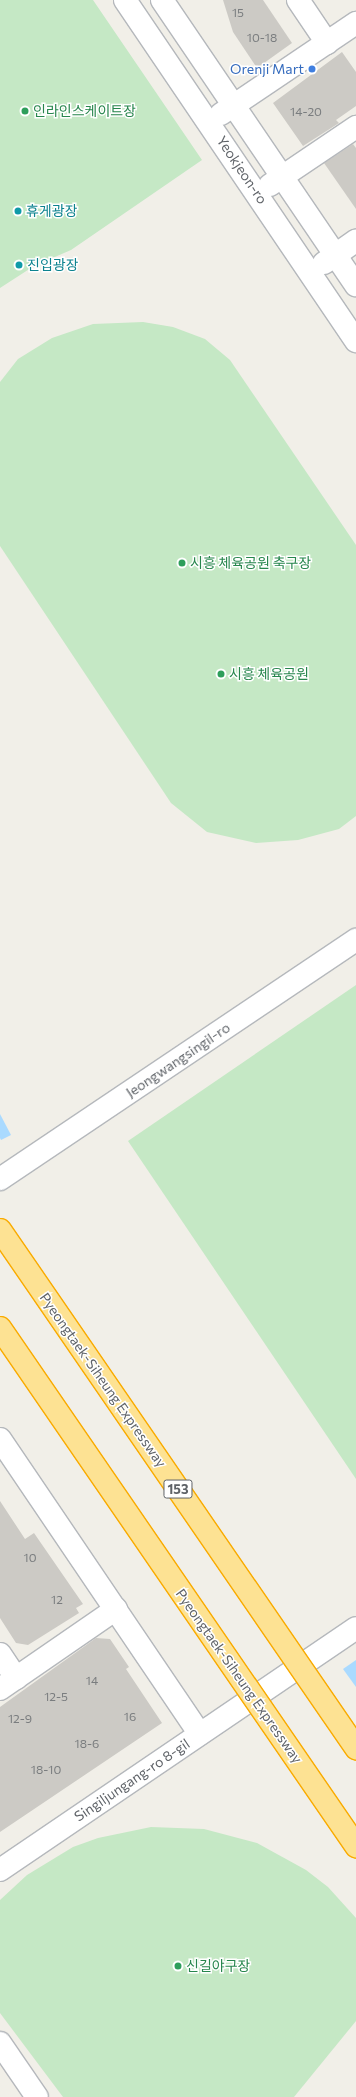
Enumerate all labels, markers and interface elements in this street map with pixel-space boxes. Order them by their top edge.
house number: 15 [232,6,244,20]
house number: 10-18 [247,31,277,45]
place label: Orenji Mart [230,61,304,77]
marker: Orenji Mart [307,64,317,74]
place label: 인라인스케이트장 [33,103,136,119]
house number: 14-20 [290,105,322,119]
marker: 인라인스케이트장 [20,106,30,116]
street label: Yeokjeon-ro [213,133,271,207]
place label: 휴게광장 [26,203,78,219]
marker: 휴게광장 [13,206,23,216]
place label: 진입광장 [27,257,79,273]
marker: 진입광장 [14,260,24,270]
place label: 시흥 체육공원 축구장 [190,555,311,571]
marker: 시흥 체육공원 축구장 [177,558,187,568]
place label: 시흥 체육공원 [229,666,309,682]
marker: 시흥 체육공원 [216,669,226,679]
street label: Jeongwangsingil-ro [123,1019,233,1101]
street label: Pyeongtaek-Siheung Expressway [36,1290,170,1470]
road number: 153 [163,1478,193,1500]
house number: 10 [24,1551,36,1565]
street label: Pyeongtaek-Siheung Expressway [172,1586,306,1766]
house number: 12 [51,1593,63,1607]
house number: 14 [86,1674,98,1688]
house number: 12-5 [44,1690,68,1704]
house number: 16 [124,1710,136,1724]
house number: 12-9 [8,1712,32,1726]
street label: Singiljungang-ro 8-gil [71,1735,193,1825]
house number: 18-6 [75,1737,99,1751]
house number: 18-10 [31,1763,61,1777]
place label: 신길야구장 [186,1958,250,1974]
marker: 신길야구장 [173,1961,183,1971]

